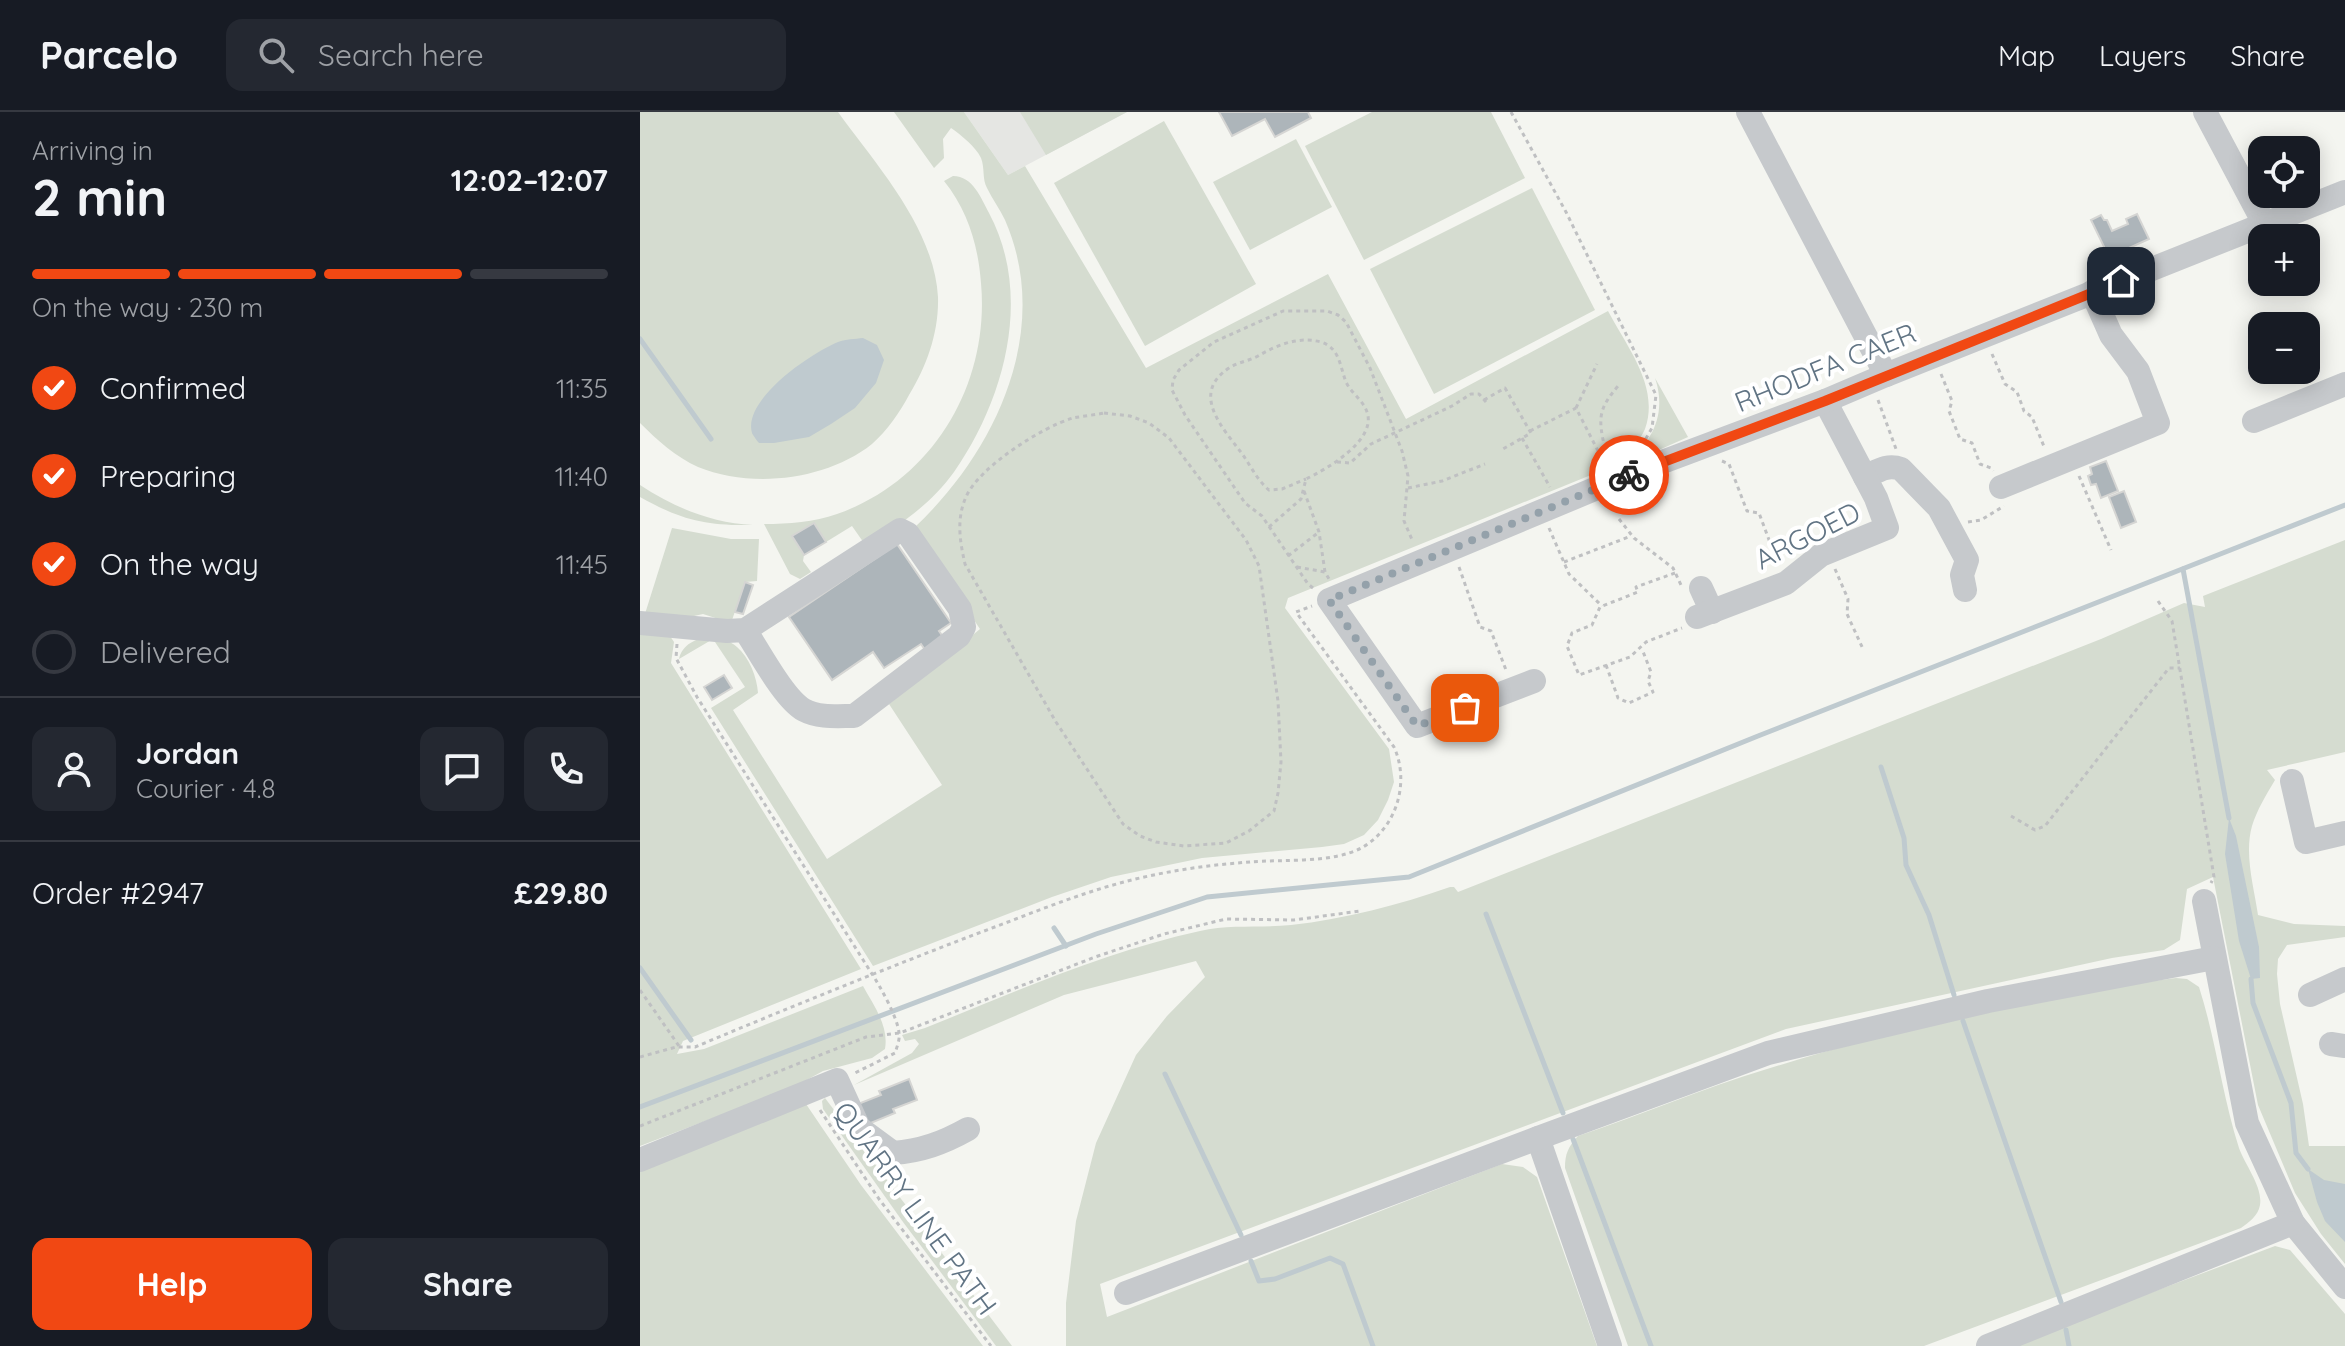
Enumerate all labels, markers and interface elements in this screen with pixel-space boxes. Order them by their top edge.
search box [226,19,786,91]
text: Parcelo [40,31,178,79]
icon: search [254,33,298,77]
text: Search here [318,36,484,74]
text: Map [1998,38,2055,73]
text: Layers [2099,38,2186,73]
text: Share [2230,38,2305,73]
text: Arriving in [32,134,153,167]
map controls [2248,136,2320,384]
button: locate [2248,136,2320,208]
text: 12:02–12:07 [451,161,608,199]
text: 2 min [32,164,167,229]
button: + [2248,224,2320,296]
pin [2087,247,2155,315]
icon: home [2099,259,2143,303]
text: On the way · 230 m [32,291,263,324]
button: − [2248,312,2320,384]
street label: RHODFA CAER [1729,315,1921,419]
icon: check [32,366,76,410]
text: Confirmed [100,369,246,407]
text: 11:35 [556,372,608,405]
courier [1589,435,1669,515]
icon: bike [1607,453,1651,497]
icon: check [32,454,76,498]
text: Preparing [100,457,236,495]
text: 11:40 [555,460,608,493]
street label: ARGOED [1748,494,1866,576]
icon: check [32,542,76,586]
text: On the way [100,545,259,583]
text: 11:45 [556,548,608,581]
text: Delivered [100,633,231,671]
pin [1431,674,1499,742]
icon: bag [1443,686,1487,730]
button: person [32,727,116,811]
button: chat [420,727,504,811]
button: phone [524,727,608,811]
text: Jordan [136,734,239,772]
text: Courier · 4.8 [136,772,275,805]
text: Order #2947 [32,874,204,912]
text: £29.80 [514,874,608,912]
street label: QUARRY LINE PATH [827,1095,1005,1321]
button: Help [32,1238,312,1330]
button: Share [328,1238,608,1330]

